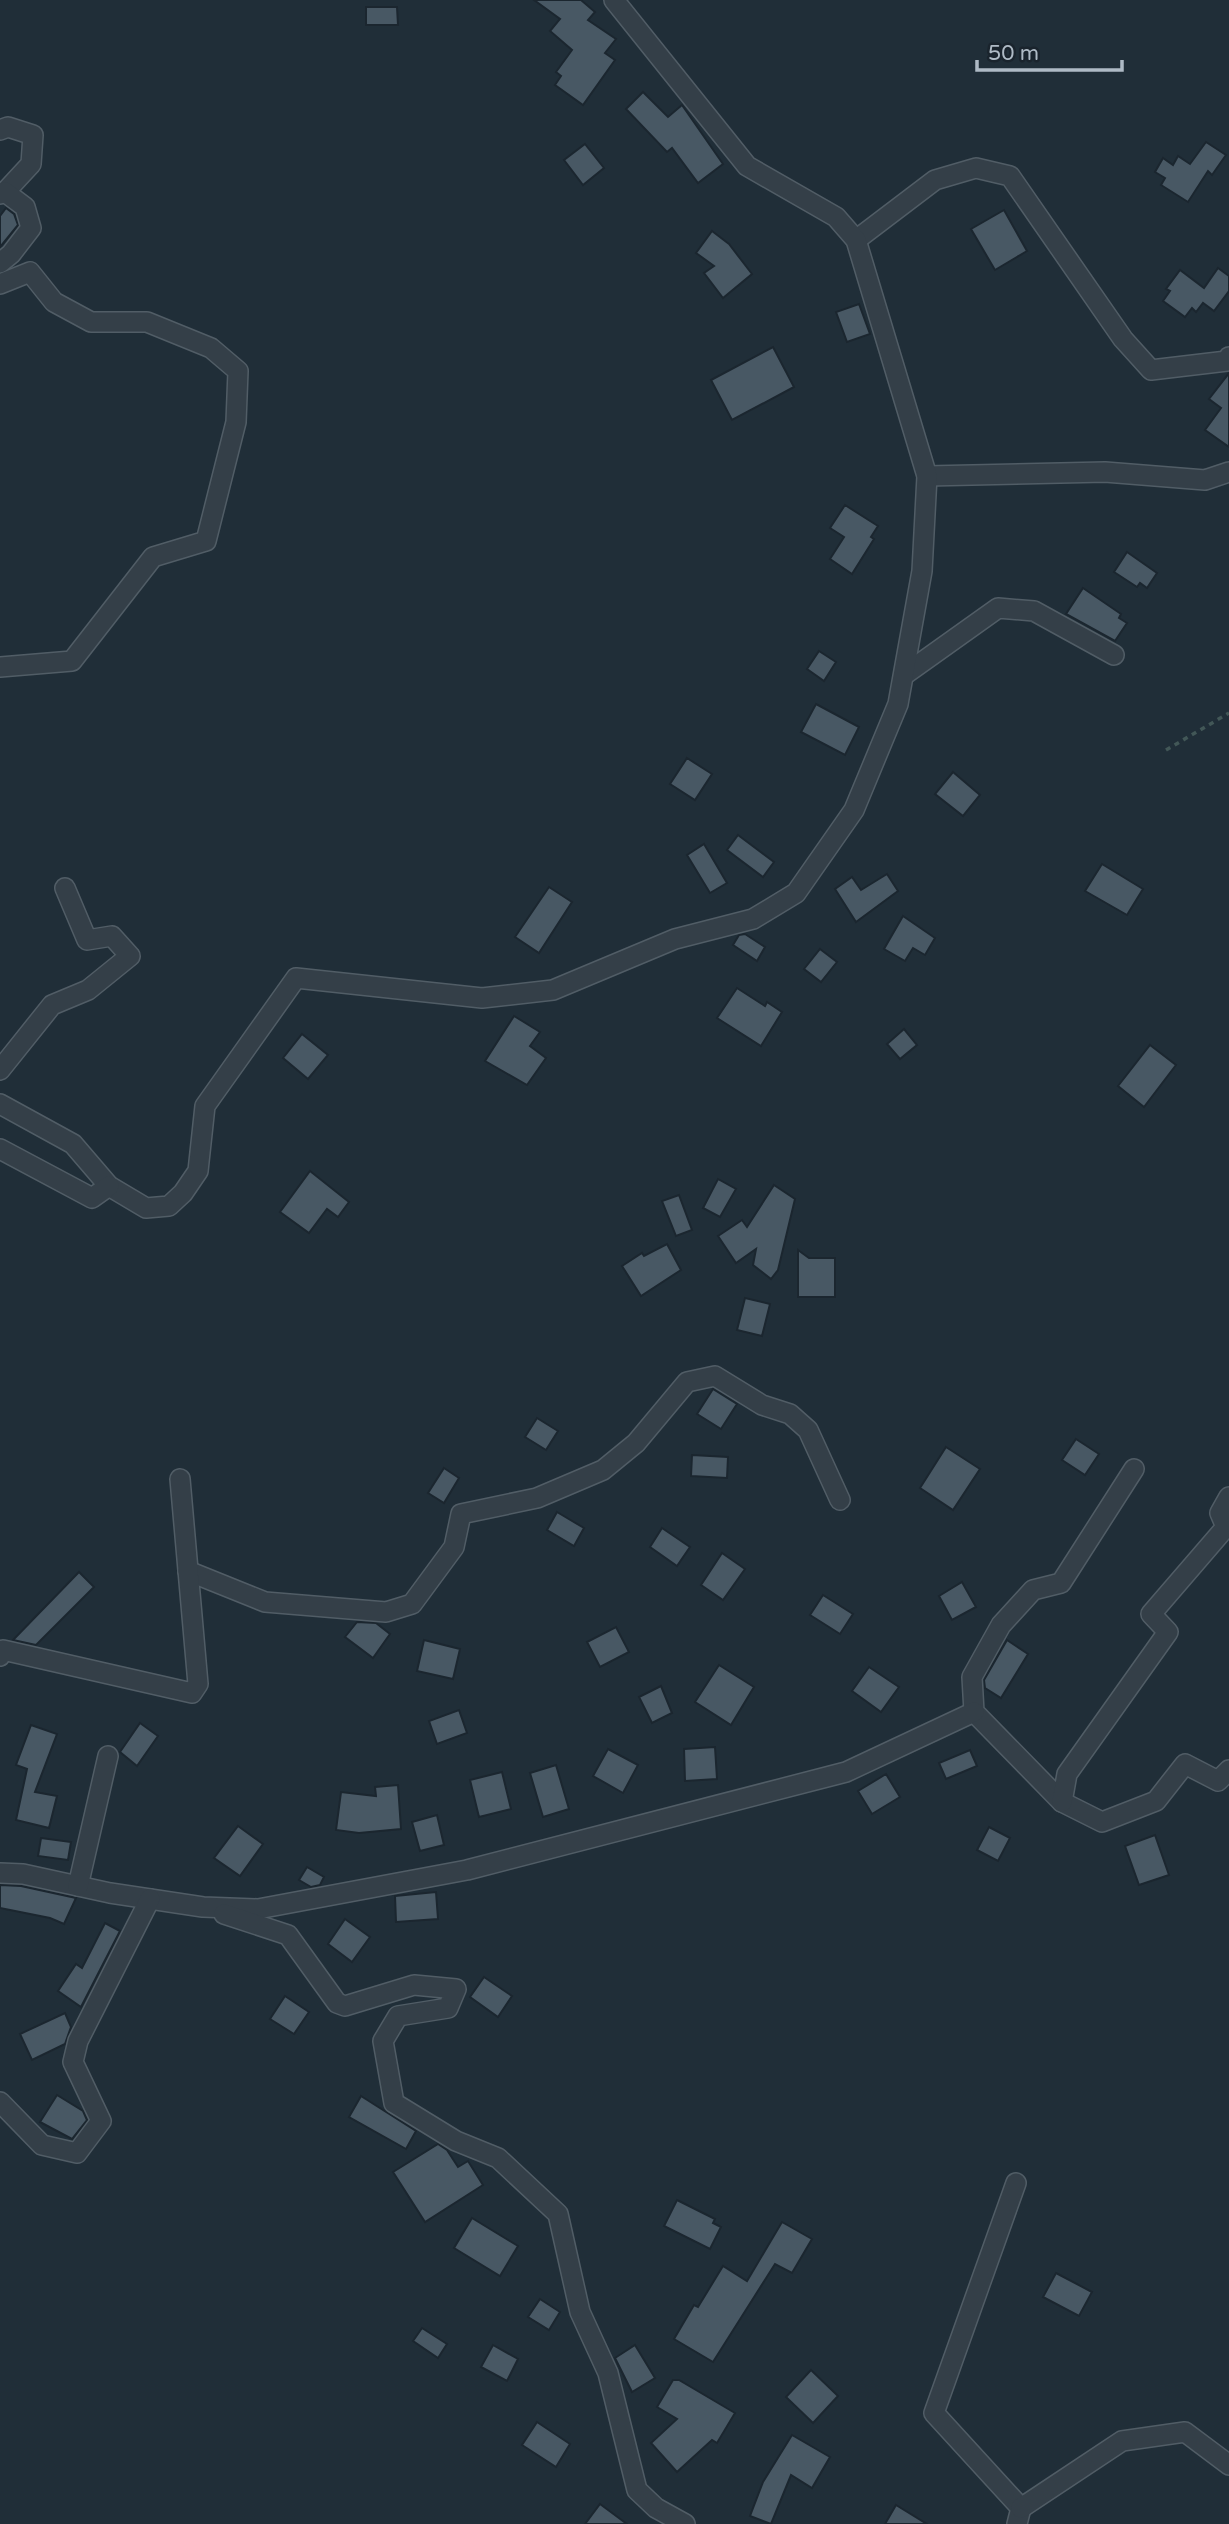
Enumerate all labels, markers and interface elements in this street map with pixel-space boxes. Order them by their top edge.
scale bar [977,28,1122,72]
text: 50 m [988,41,1039,66]

